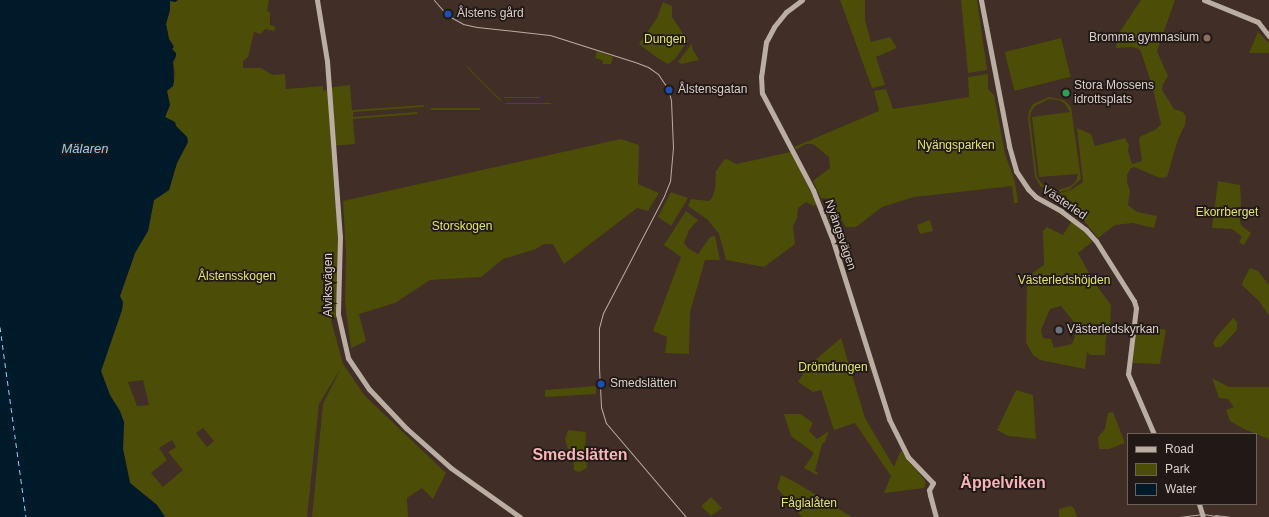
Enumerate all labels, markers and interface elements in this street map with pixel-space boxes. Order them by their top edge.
place label: Ålstens gård [457,7,524,21]
marker: Ålstens gård [442,8,454,20]
place label: Bromma gymnasium [1089,31,1199,45]
park label: Dungen [644,33,686,47]
marker: Bromma gymnasium [1202,33,1212,43]
place label: Stora Mossens idrottsplats [1074,79,1154,107]
place label: Ålstensgatan [678,83,747,97]
marker: Ålstensgatan [663,84,675,96]
marker: Stora Mossens idrottsplats [1061,88,1071,98]
park label: Nyängsparken [917,139,995,153]
water label: Mälaren [62,141,108,157]
street label: Västerled [1039,183,1089,223]
street label: Nyängsvägen [821,198,859,272]
park label: Ekorrberget [1196,206,1258,220]
park label: Storskogen [432,220,492,234]
street label: Alviksvägen [322,253,336,317]
park label: Ålstensskogen [198,270,276,284]
park label: Västerledshöjden [1018,274,1110,288]
place label: Västerledskyrkan [1067,323,1159,337]
marker: Västerledskyrkan [1054,325,1064,335]
park label: Drömdungen [798,361,868,375]
place label: Smedslätten [610,377,677,391]
marker: Smedslätten [595,378,607,390]
legend [1127,433,1257,505]
text: Road [1165,442,1194,456]
district label: Smedslätten [532,445,628,465]
text: Park [1165,462,1190,476]
district label: Äppelviken [960,473,1046,493]
text: Water [1165,482,1197,496]
park label: Fåglalåten [781,497,837,511]

